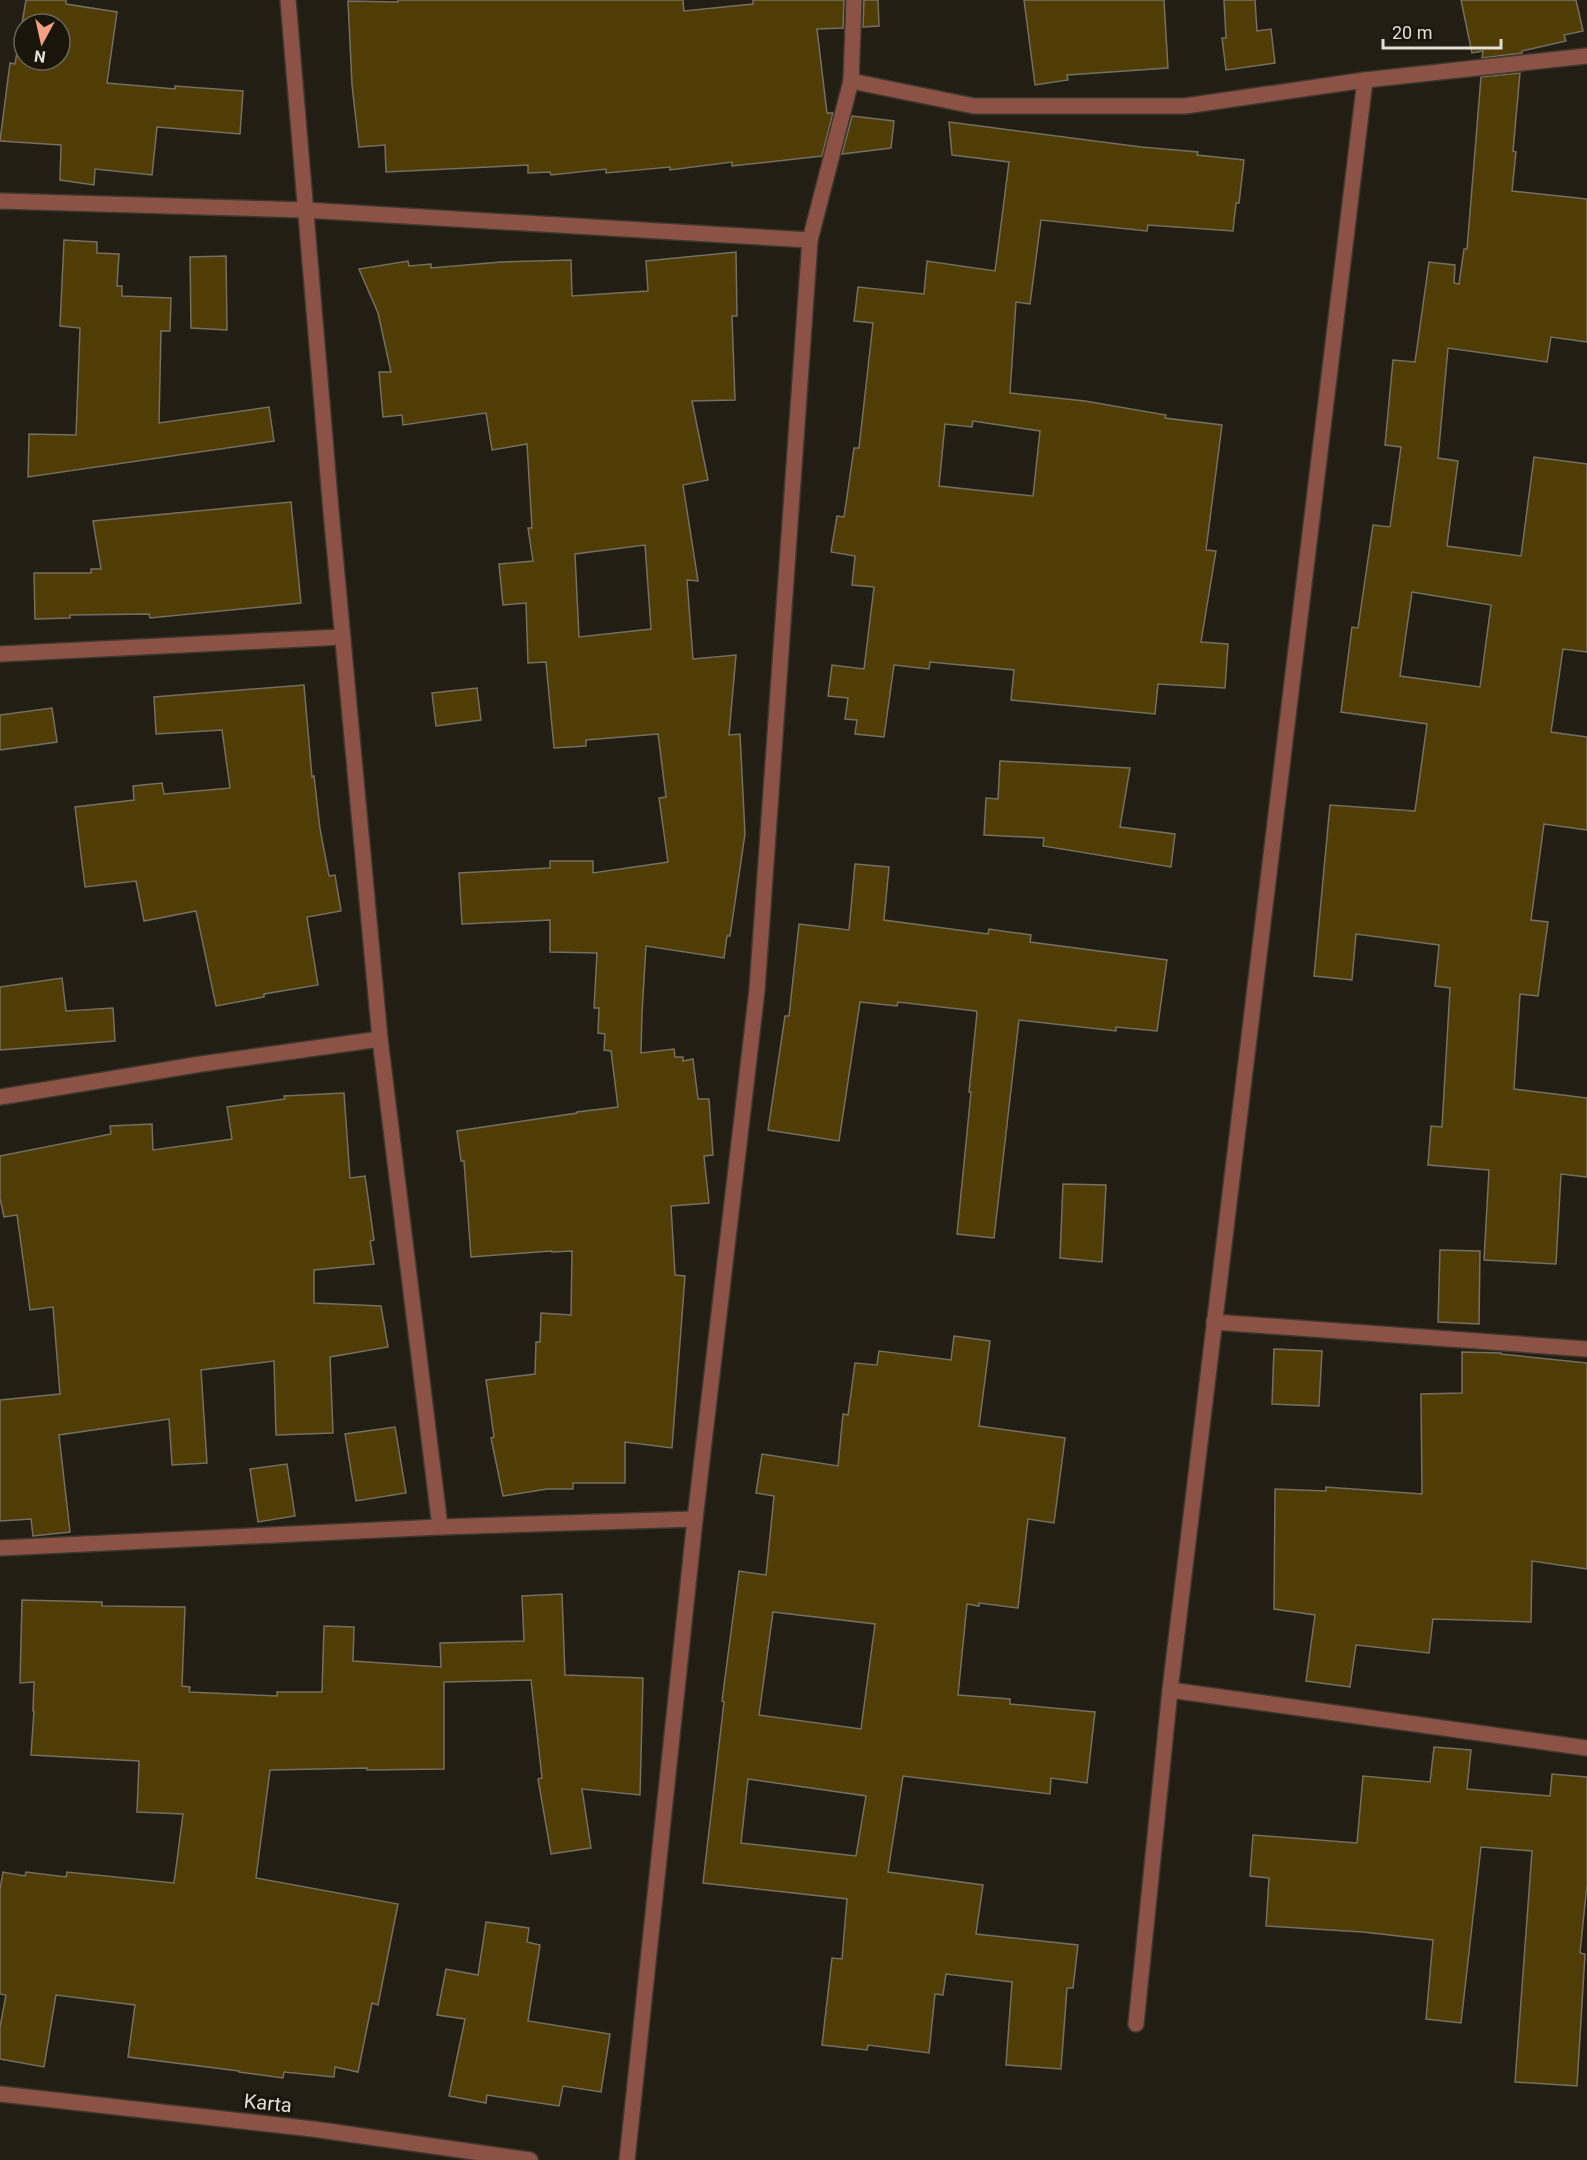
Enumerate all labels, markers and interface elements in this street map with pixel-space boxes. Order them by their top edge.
north arrow [12,12,72,72]
scale bar [1383,12,1502,50]
text: 20 m [1392,22,1432,43]
text: N [33,46,47,67]
street label: Karta [243,2089,293,2117]

